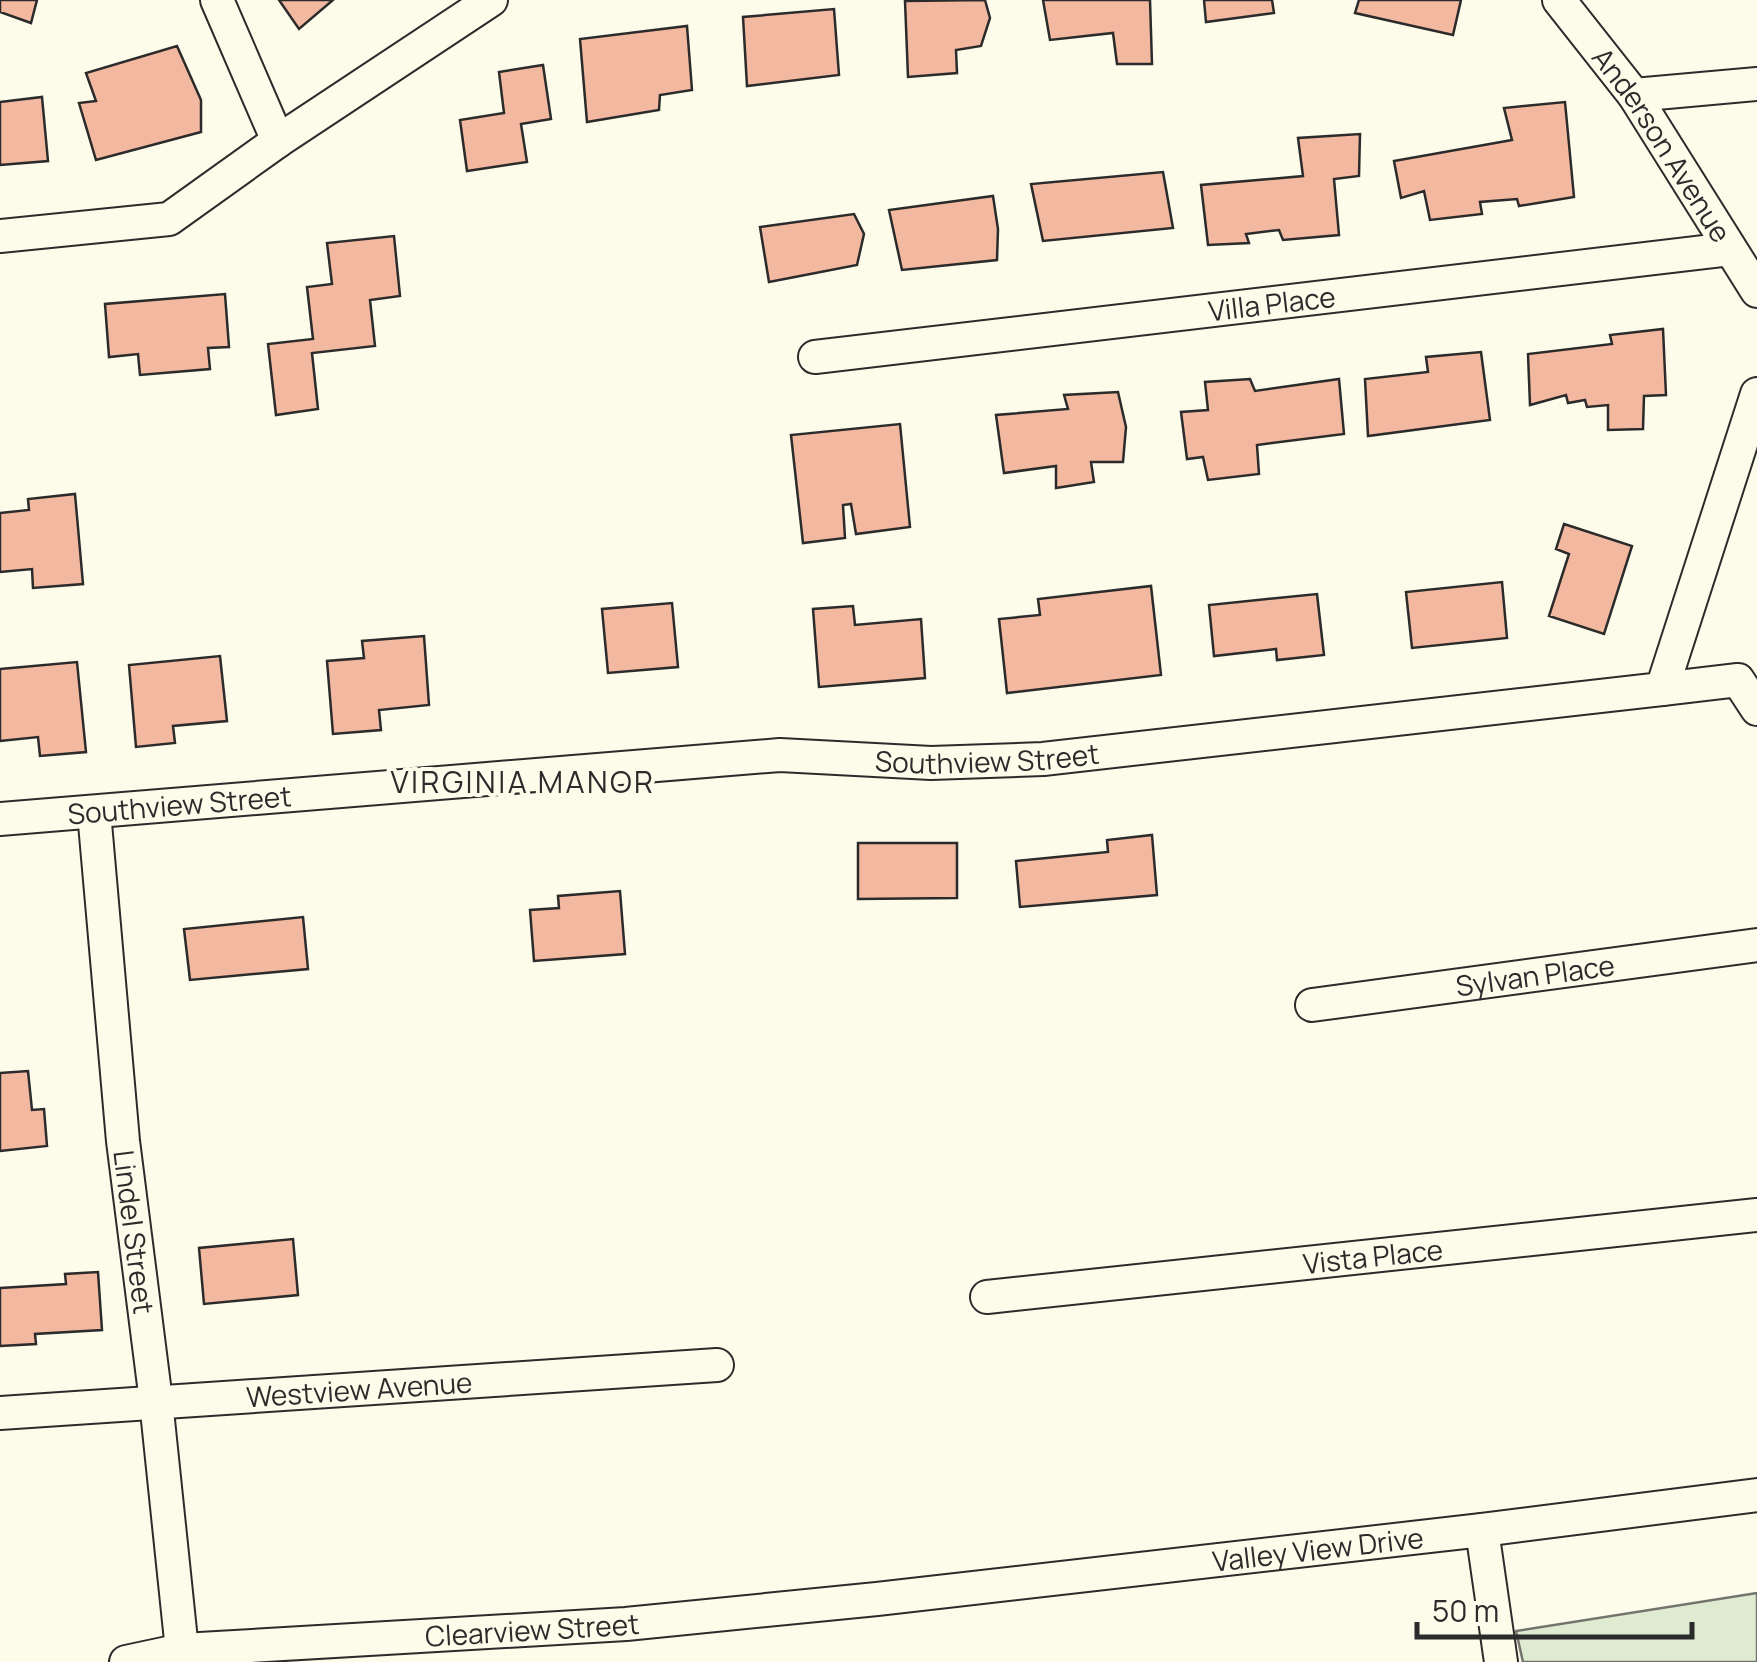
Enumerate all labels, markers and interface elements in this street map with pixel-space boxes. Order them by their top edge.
street label: Anderson Avenue [1584,39,1740,249]
street label: Villa Place [1206,277,1337,329]
street label: Southview Street [874,734,1101,782]
district label: VIRGINIA MANOR [390,761,656,802]
street label: Southview Street [66,776,293,832]
street label: Sylvan Place [1453,945,1617,1004]
street label: Lindel Street [105,1148,164,1316]
street label: Vista Place [1301,1230,1445,1282]
street label: Westview Avenue [245,1362,473,1415]
street label: Valley View Drive [1210,1518,1425,1580]
scale bar [1417,1577,1692,1639]
text: 50 m [1432,1590,1499,1631]
street label: Clearview Street [424,1604,641,1655]

